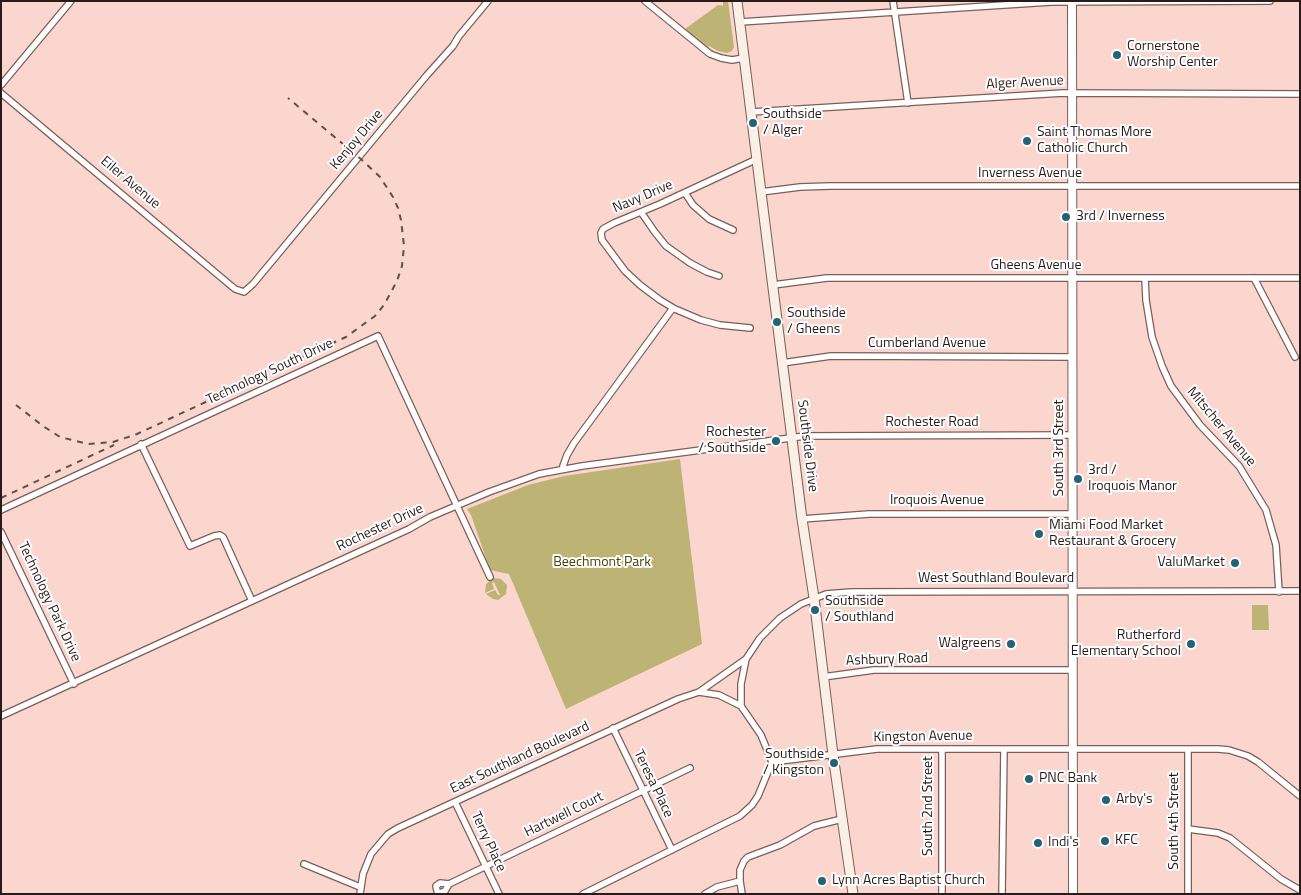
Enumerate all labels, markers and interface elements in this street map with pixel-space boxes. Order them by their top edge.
place label: Cornerstone Worship Center [1127,39,1218,72]
marker: Cornerstone Worship Center [1111,49,1123,61]
street label: Alger Avenue [986,73,1064,93]
street label: Kenjoy Drive [327,107,387,173]
place label: Southside / Alger [763,107,822,140]
marker: Southside / Alger [747,117,759,129]
place label: Saint Thomas More Catholic Church [1037,125,1152,158]
marker: Saint Thomas More Catholic Church [1021,135,1033,147]
street label: Eiler Avenue [97,153,163,213]
street label: Inverness Avenue [978,166,1082,182]
street label: Navy Drive [610,177,676,217]
place label: 3rd / Inverness [1076,209,1165,225]
marker: 3rd / Inverness [1060,211,1072,223]
street label: Gheens Avenue [990,258,1082,274]
place label: Southside / Gheens [787,306,846,338]
marker: Southside / Gheens [771,316,783,328]
street label: Technology South Drive [204,335,336,409]
street label: Cumberland Avenue [868,336,986,352]
street label: Mitscher Avenue [1183,384,1259,470]
street label: Southside Drive [793,399,821,493]
street label: South 3rd Street [1052,399,1068,497]
street label: Rochester Road [885,415,979,431]
place label: Rochester / Southside [698,425,766,458]
marker: Rochester / Southside [770,435,782,447]
place label: 3rd / Iroquois Manor [1088,463,1177,496]
marker: 3rd / Iroquois Manor [1072,473,1084,485]
street label: Iroquois Avenue [890,493,984,509]
street label: Rochester Drive [334,501,426,555]
place label: Miami Food Market Restaurant & Grocery [1049,518,1176,550]
marker: Miami Food Market Restaurant & Grocery [1033,528,1045,540]
street label: Technology Park Drive [14,540,84,664]
park label: Beechmont Park [553,555,651,571]
place label: ValuMarket [1157,555,1225,571]
marker: ValuMarket [1229,557,1241,569]
street label: West Southland Boulevard [918,571,1074,587]
place label: Southside / Southland [825,594,894,626]
marker: Southside / Southland [809,604,821,616]
place label: Rutherford Elementary School [1071,628,1181,660]
place label: Walgreens [938,636,1001,652]
marker: Walgreens [1005,638,1017,650]
marker: Rutherford Elementary School [1185,638,1197,650]
street label: Ashbury Road [846,650,928,670]
street label: East Southland Boulevard [448,718,592,798]
street label: Kingston Avenue [873,728,973,746]
street label: Teresa Place [629,747,677,821]
place label: Southside / Kingston [763,747,824,780]
street label: South 2nd Street [921,756,937,856]
marker: Southside / Kingston [828,757,840,769]
place label: PNC Bank [1039,771,1097,787]
street label: South 4th Street [1167,772,1183,870]
marker: PNC Bank [1023,773,1035,785]
street label: Hartwell Court [522,789,606,841]
place label: Arby's [1116,792,1153,808]
marker: Arby's [1100,794,1112,806]
street label: Terry Place [467,809,509,875]
place label: KFC [1115,833,1138,849]
place label: Indi's [1048,835,1079,851]
marker: KFC [1099,835,1111,847]
marker: Indi's [1032,837,1044,849]
place label: Lynn Acres Baptist Church [832,873,985,889]
marker: Lynn Acres Baptist Church [816,875,828,887]

